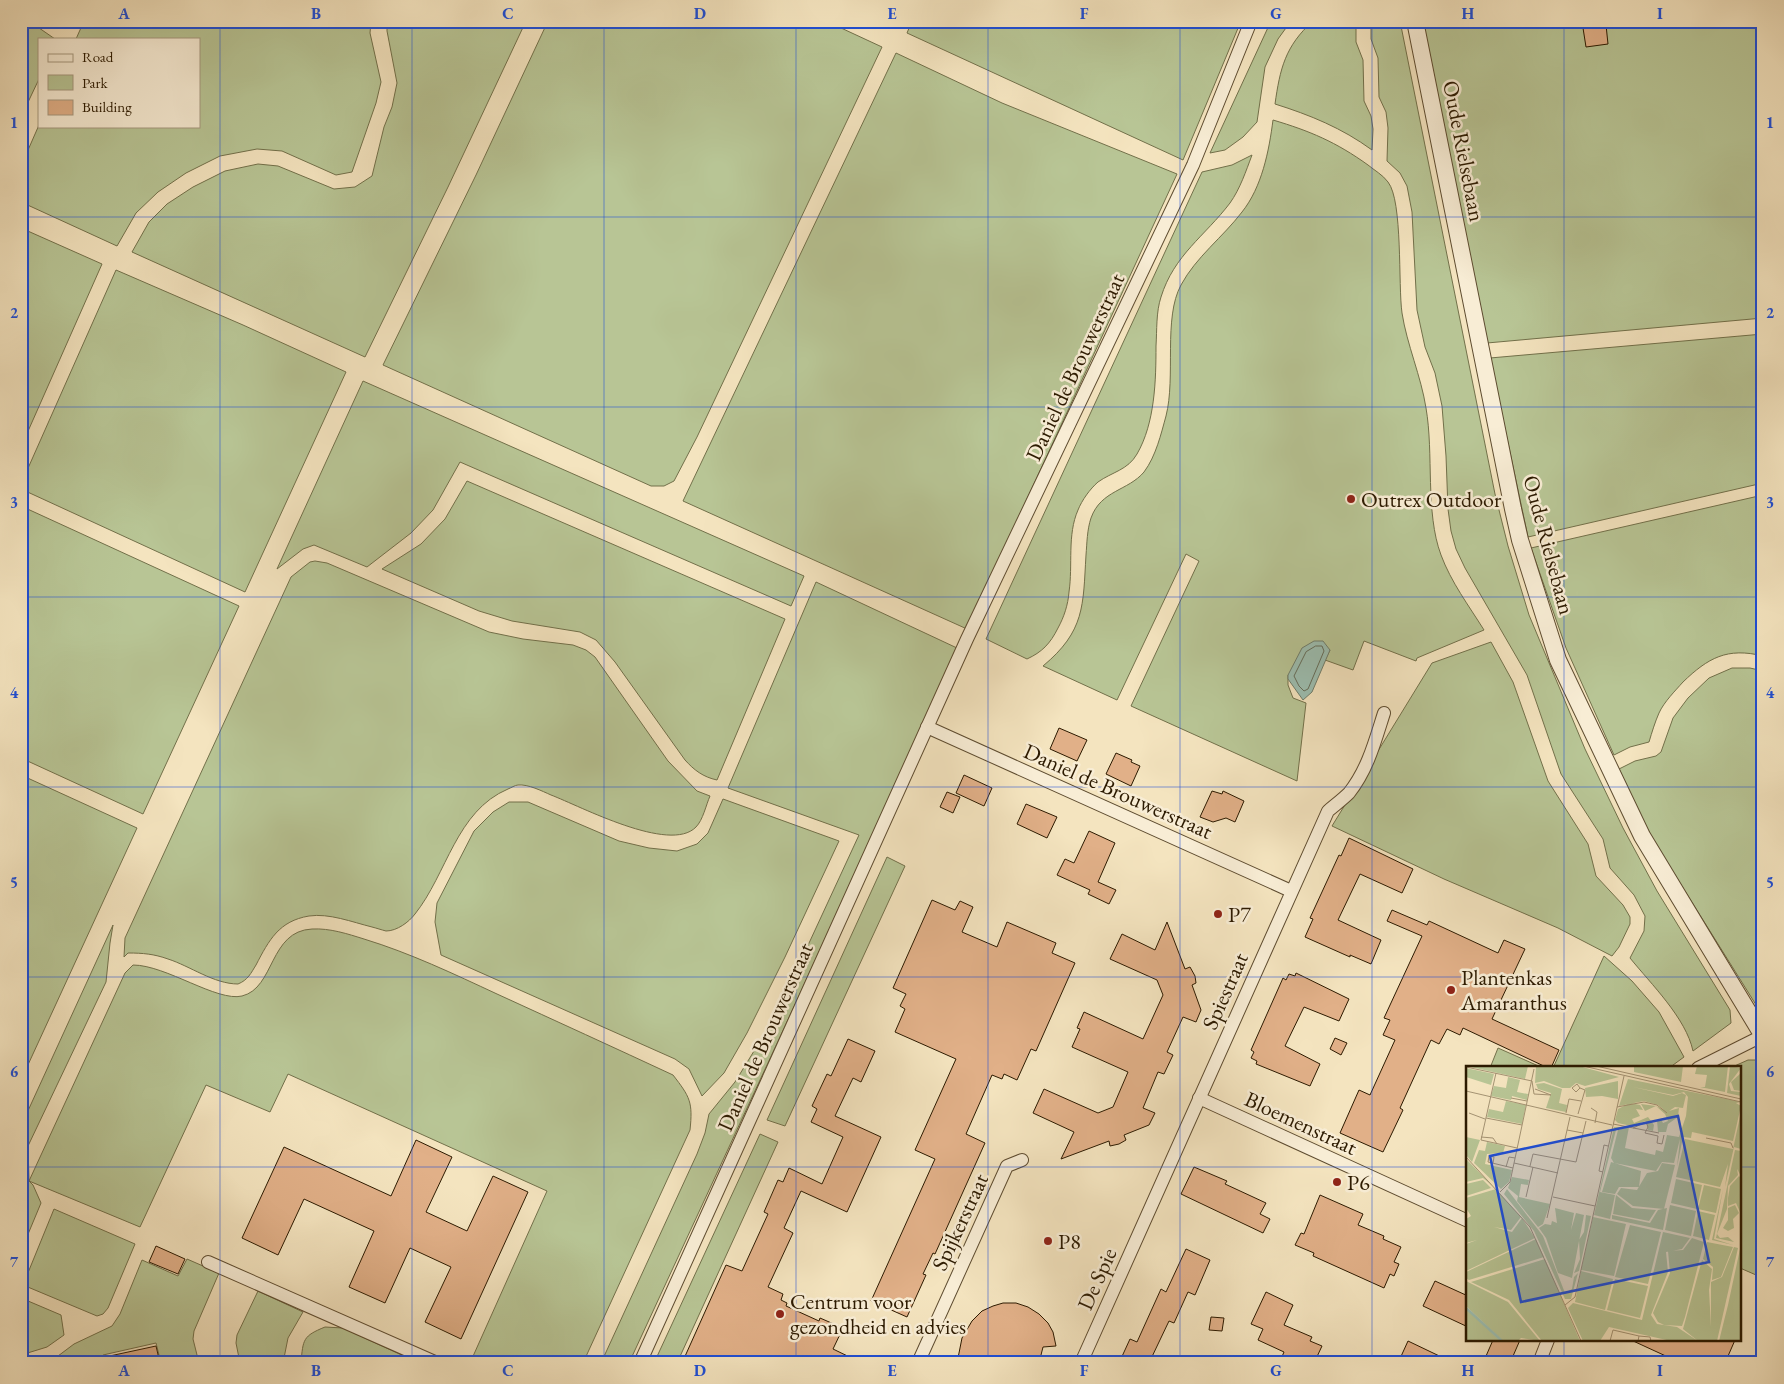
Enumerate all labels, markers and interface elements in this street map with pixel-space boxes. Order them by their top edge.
text: A [117,3,130,24]
text: B [311,3,321,24]
text: C [502,3,514,24]
text: D [694,3,706,24]
text: E [887,3,897,24]
text: F [1080,3,1089,24]
text: G [1270,3,1282,24]
text: H [1462,3,1475,24]
text: I [1657,3,1663,24]
legend [38,38,200,128]
text: Road [82,47,114,66]
text: Park [82,73,109,92]
street label: Oude Rielsebaan [1436,78,1492,224]
text: Building [82,97,132,116]
text: 1 [10,112,18,133]
text: 1 [1766,112,1774,133]
street label: Daniel de Brouwerstraat [1019,268,1131,465]
text: 2 [10,302,19,323]
text: 2 [1766,302,1775,323]
street label: Oude Rielsebaan [1516,472,1582,618]
place label: Outrex Outdoor [1361,485,1502,514]
text: 3 [10,492,18,513]
text: 3 [1766,492,1774,513]
marker: Outrex Outdoor [1345,493,1357,505]
text: 4 [10,682,19,703]
text: 4 [1766,682,1775,703]
street label: Daniel de Brouwerstraat [1019,736,1217,846]
text: 5 [10,872,18,893]
text: 5 [1766,872,1774,893]
place label: P7 [1228,900,1251,929]
marker: P7 [1212,908,1224,920]
street label: Daniel de Brouwerstraat [710,938,820,1136]
street label: Spiestraat [1195,948,1255,1034]
place label: Plantenkas Amaranthus [1460,963,1567,1017]
marker: Plantenkas Amaranthus [1445,984,1457,996]
text: 6 [10,1061,19,1082]
text: 6 [1766,1061,1775,1082]
inset map [1466,1066,1742,1342]
street label: Bloemenstraat [1240,1084,1362,1162]
place label: P6 [1347,1168,1370,1197]
street label: Spijkerstraat [925,1169,995,1275]
marker: P6 [1331,1176,1343,1188]
place label: P8 [1058,1227,1081,1256]
marker: P8 [1042,1235,1054,1247]
street label: De Spie [1070,1243,1124,1315]
text: 7 [10,1251,19,1272]
text: 7 [1766,1251,1775,1272]
place label: Centrum voor gezondheid en advies [790,1287,966,1341]
marker: Centrum voor gezondheid en advies [774,1308,786,1320]
text: A [117,1360,130,1381]
text: B [311,1360,321,1381]
text: C [502,1360,514,1381]
text: D [694,1360,706,1381]
text: E [887,1360,897,1381]
text: F [1080,1360,1089,1381]
text: G [1270,1360,1282,1381]
text: H [1462,1360,1475,1381]
text: I [1657,1360,1663,1381]

